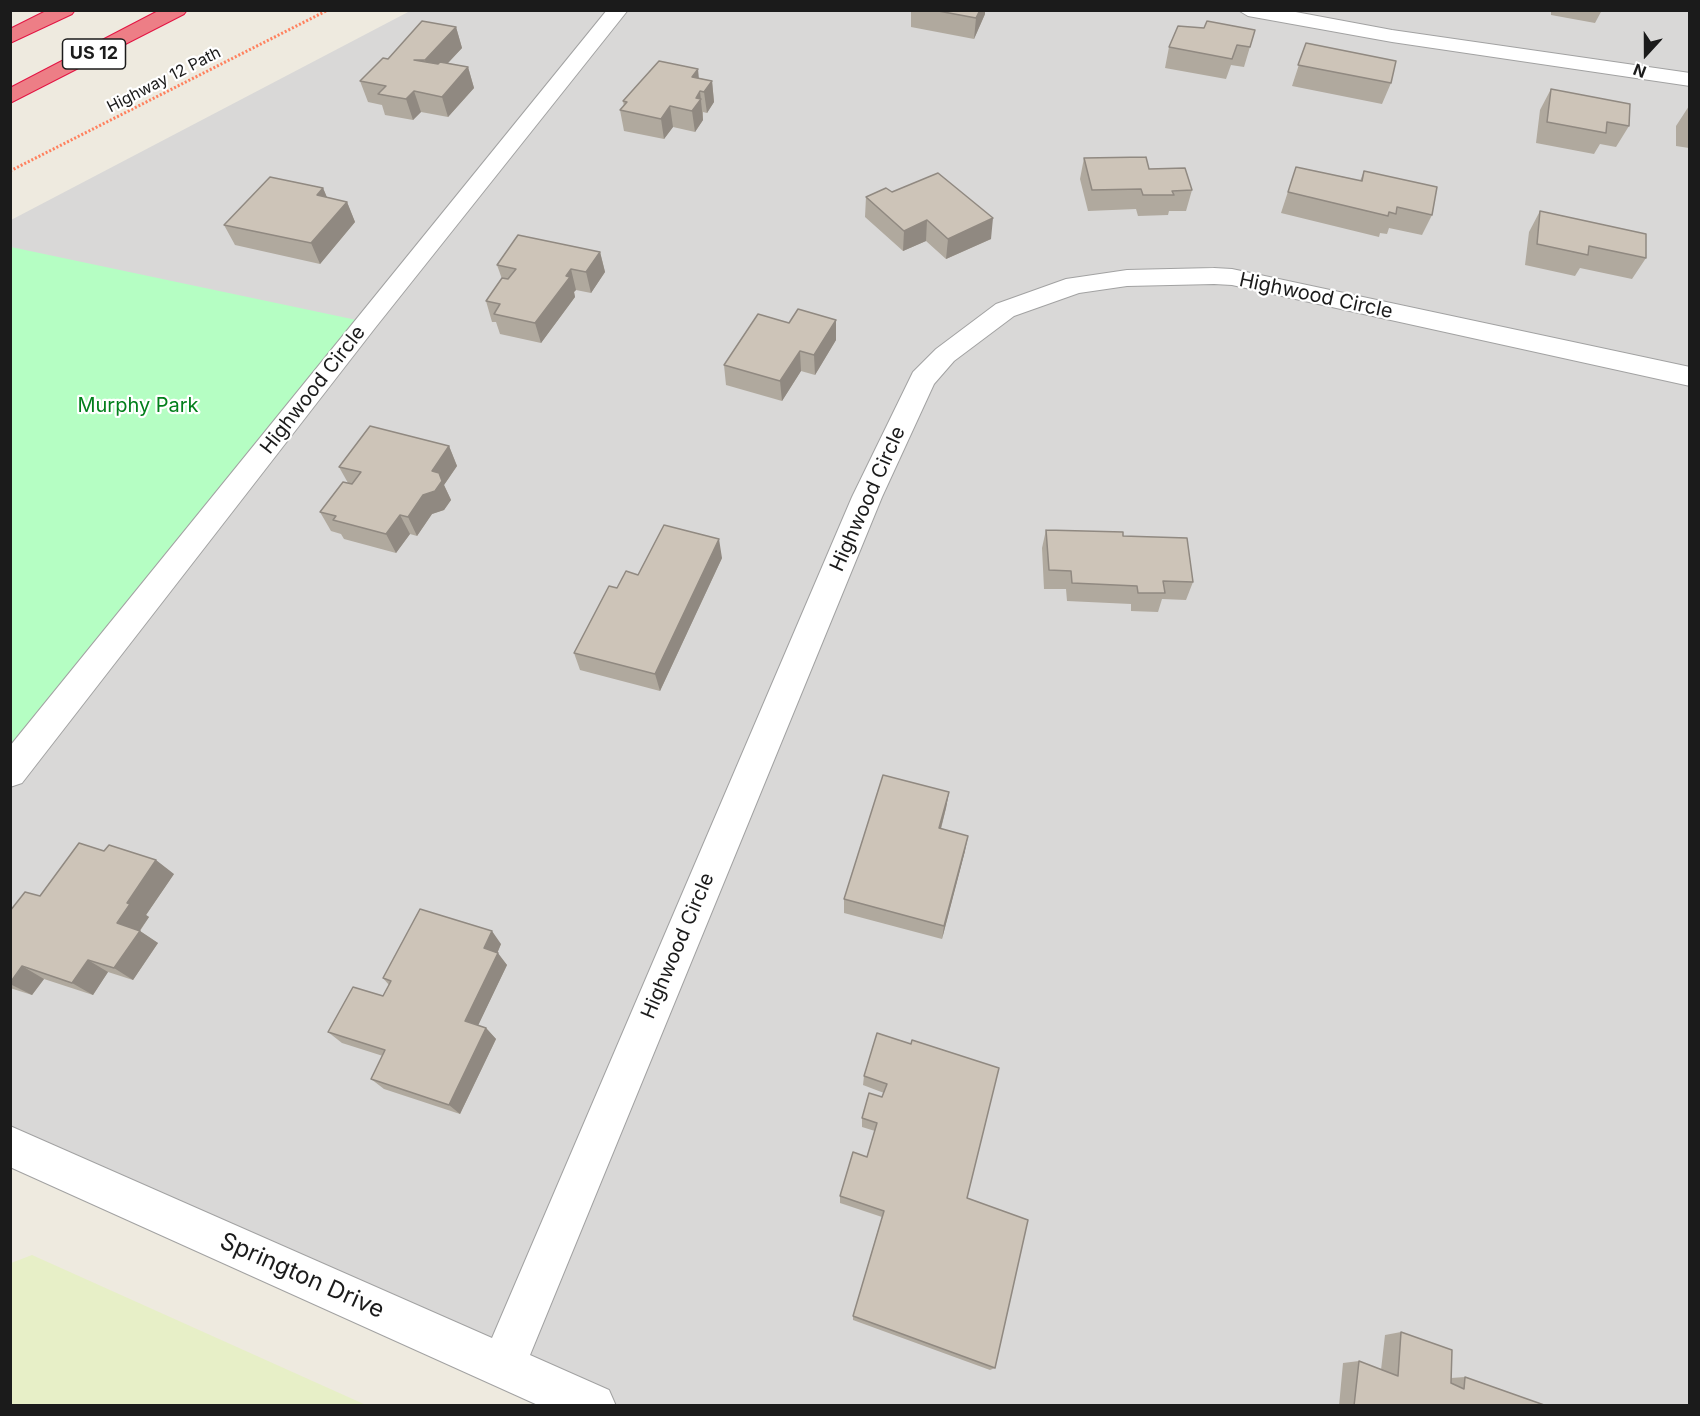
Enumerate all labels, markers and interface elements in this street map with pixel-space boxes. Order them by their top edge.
north arrow [1616,24,1676,84]
road number: US 12 [62,39,125,69]
street label: Highway 12 Path [104,43,224,117]
text: N [1630,59,1649,82]
street label: Highwood Circle [1237,268,1395,324]
street label: Highwood Circle [255,321,371,459]
park label: Murphy Park [77,394,199,418]
street label: Highwood Circle [825,423,911,575]
street label: Highwood Circle [636,869,720,1023]
street label: Springton Drive [215,1227,389,1325]

